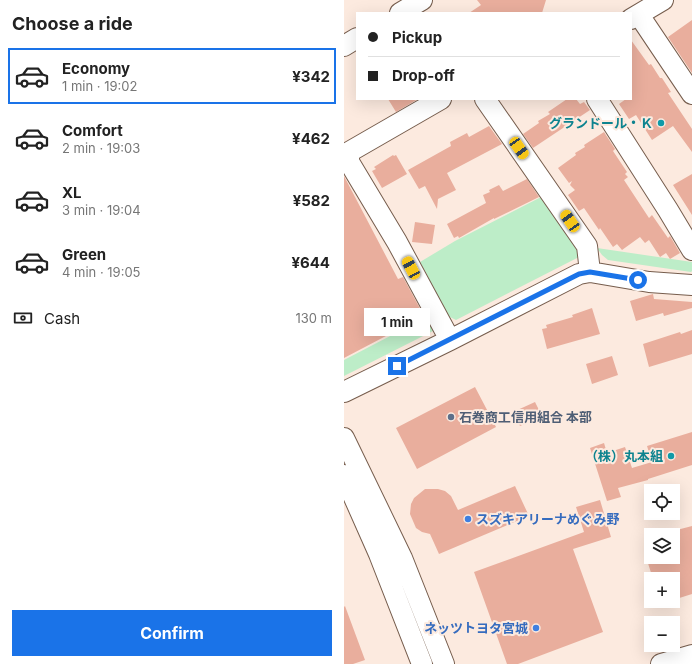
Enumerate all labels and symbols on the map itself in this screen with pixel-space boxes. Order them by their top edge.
place label: グランドール・Ｋ [549,115,653,131]
marker: グランドール・Ｋ [656,118,666,128]
car [507,135,531,161]
car [558,208,582,234]
car [400,255,422,281]
route start [629,271,647,289]
callout: 1 min [364,308,430,336]
route end [388,357,406,375]
place label: 石巻商工信用組合 本部 [459,409,592,425]
marker: 石巻商工信用組合 本部 [446,412,456,422]
place label: （株）丸本組 [585,448,663,464]
marker: （株）丸本組 [666,451,676,461]
place label: スズキアリーナめぐみ野 [476,511,619,527]
marker: スズキアリーナめぐみ野 [463,514,473,524]
place label: ネッツトヨタ宮城 [424,620,528,636]
marker: ネッツトヨタ宮城 [531,623,541,633]

